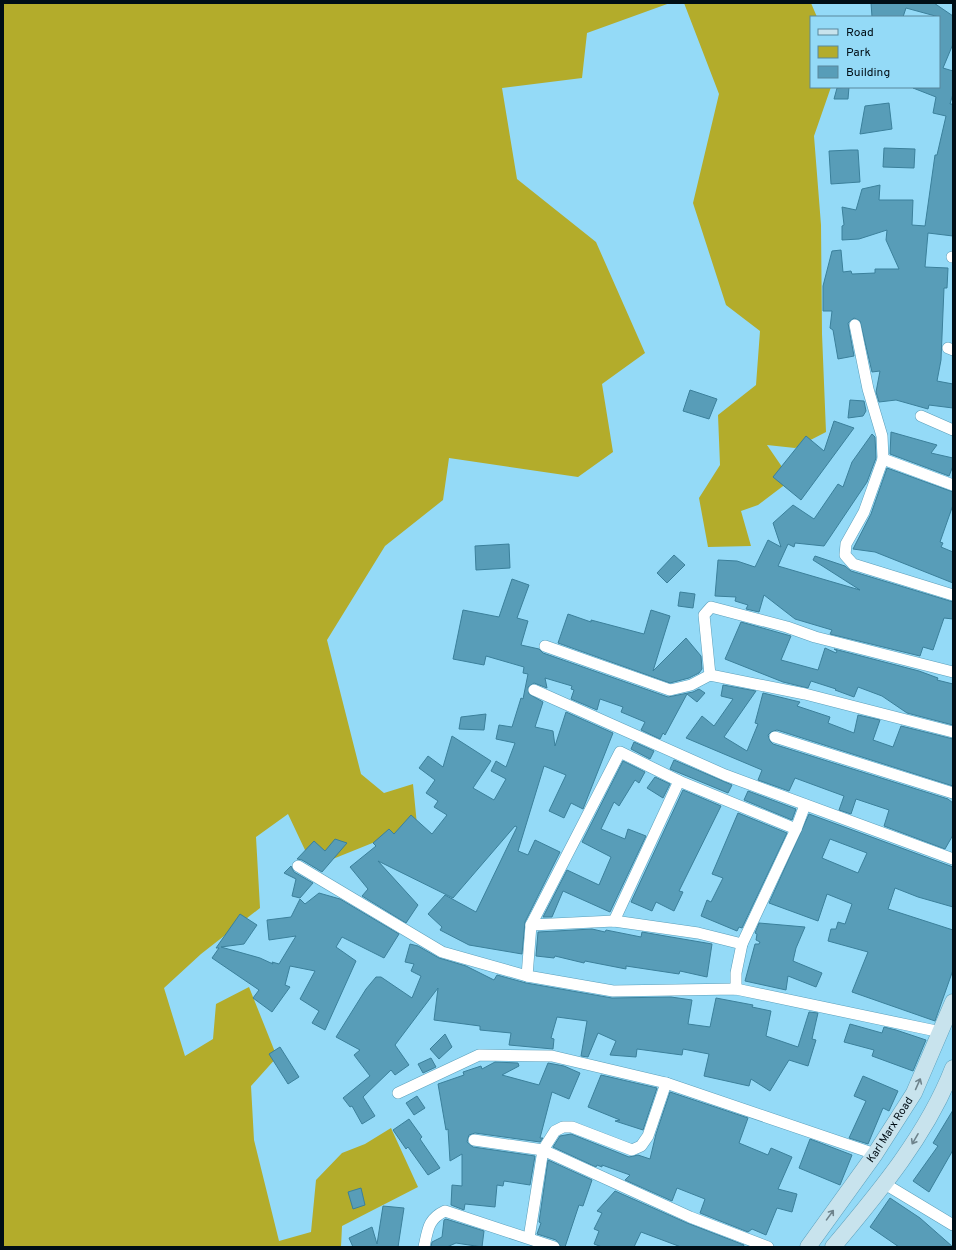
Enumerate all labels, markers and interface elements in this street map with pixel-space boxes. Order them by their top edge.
legend [810,16,940,88]
text: Road [846,25,874,41]
text: Park [846,45,871,61]
text: Building [846,65,890,81]
one-way arrow [915,1078,922,1090]
street label: Karl Marx Road [864,1095,916,1166]
one-way arrow [911,1133,919,1145]
one-way arrow [826,1210,835,1221]

